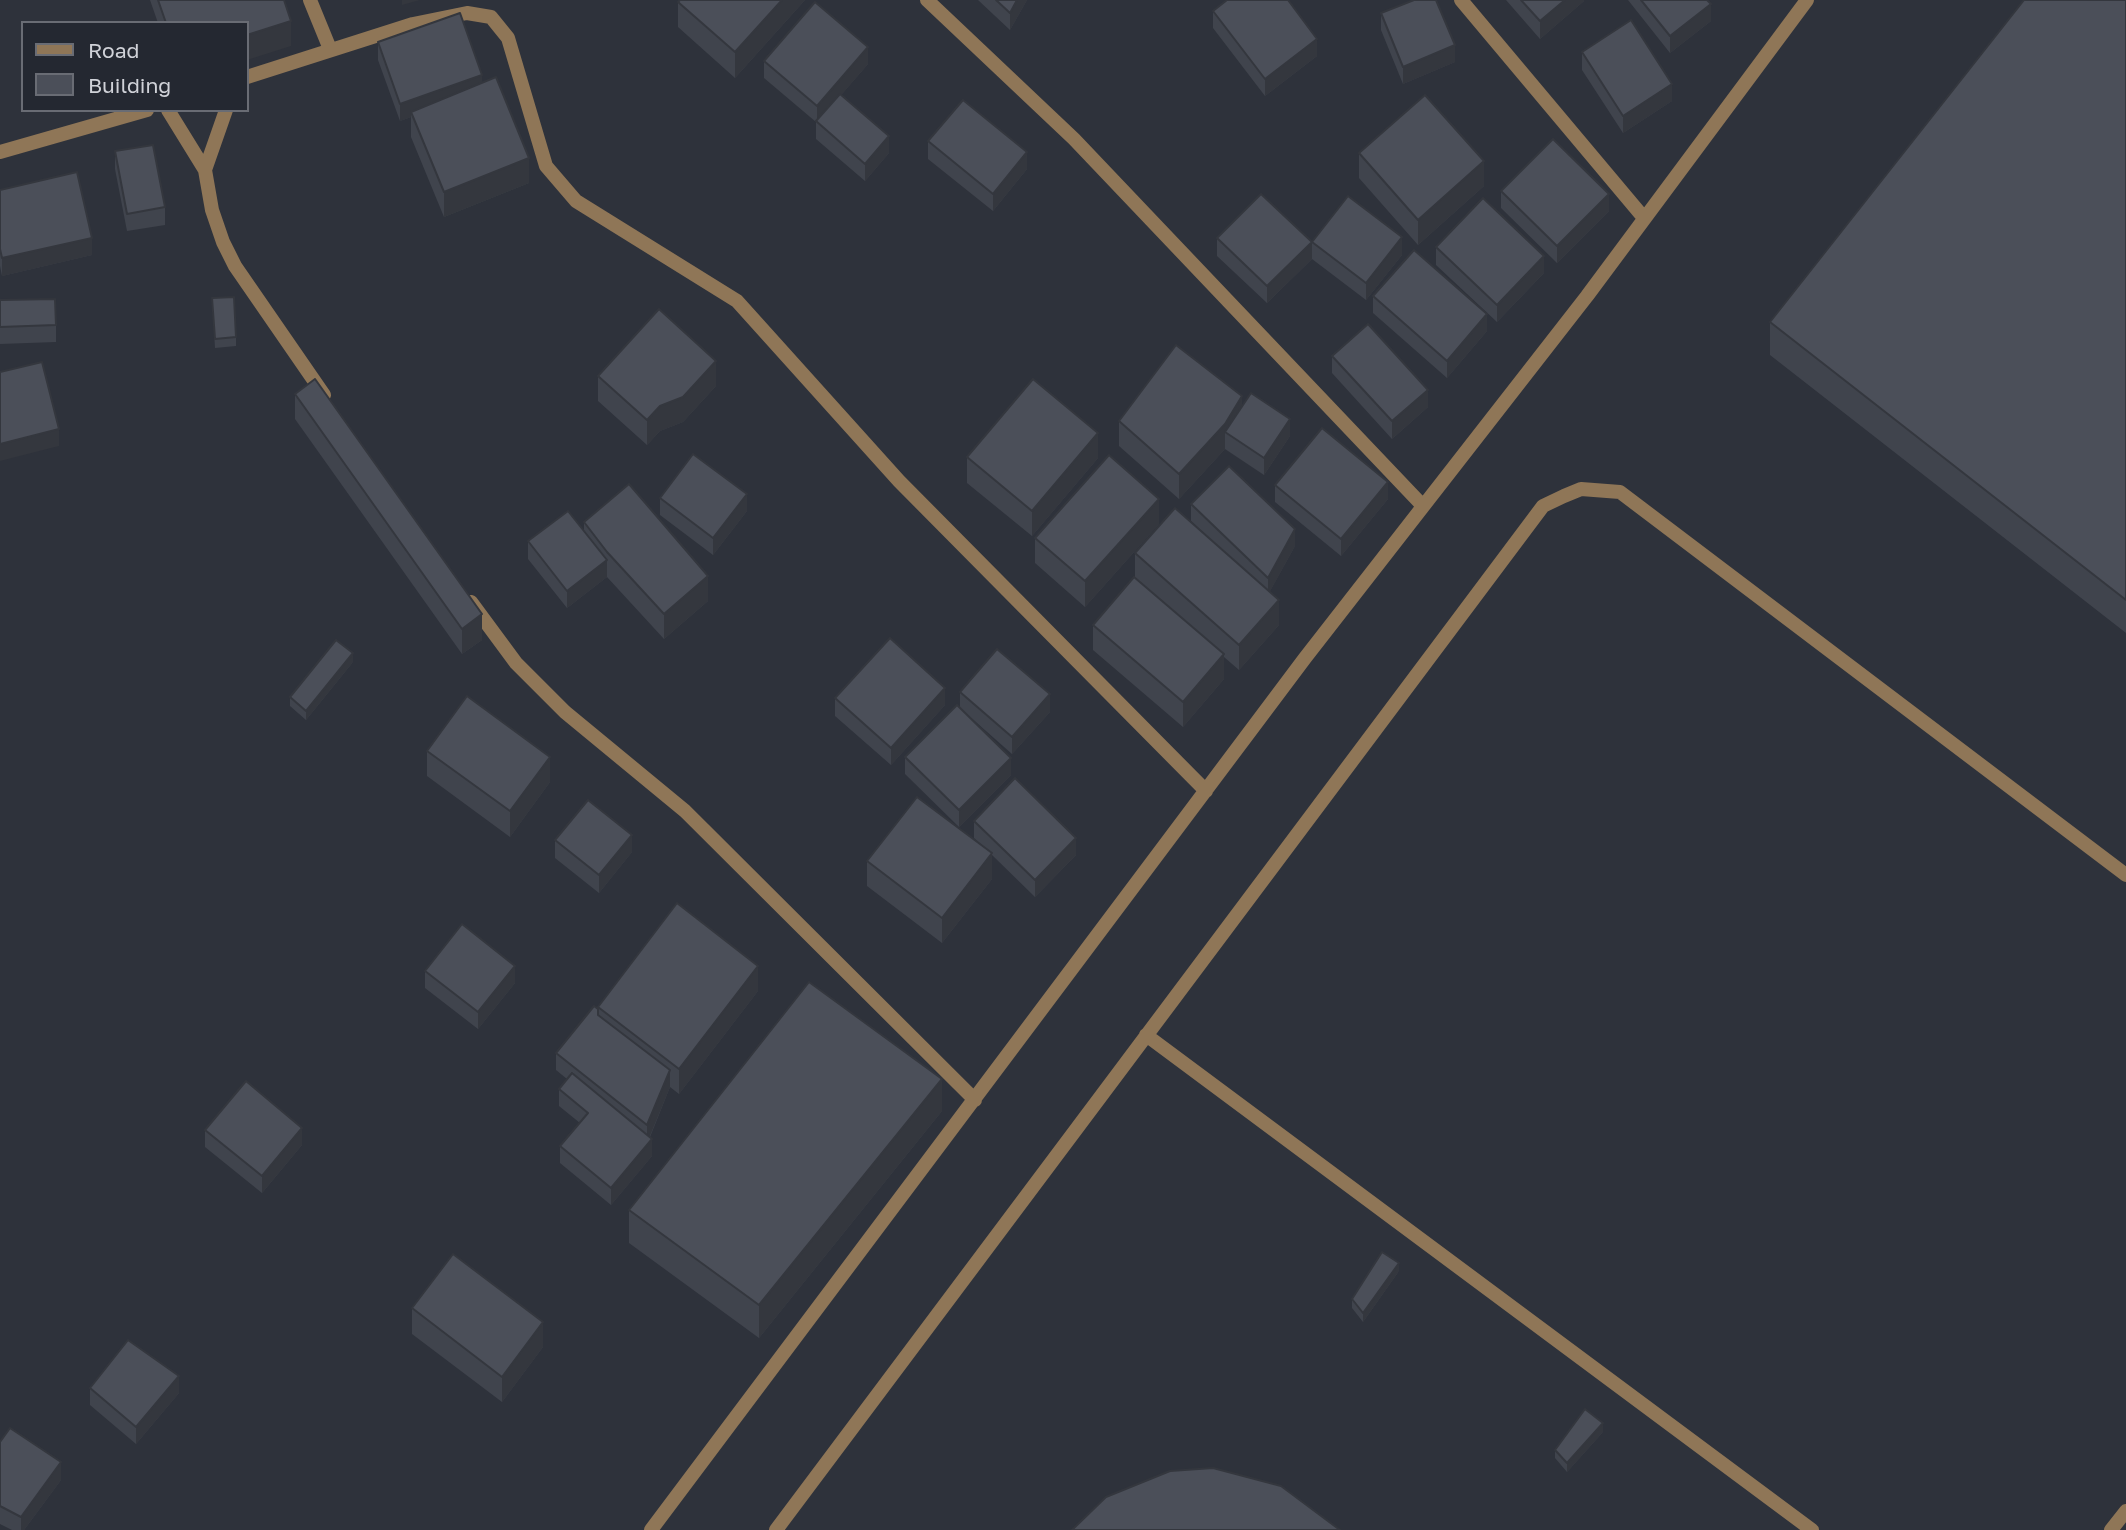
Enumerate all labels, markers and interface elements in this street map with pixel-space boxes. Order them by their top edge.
legend [21,21,248,112]
text: Road [88,37,139,63]
text: Building [88,72,171,98]

